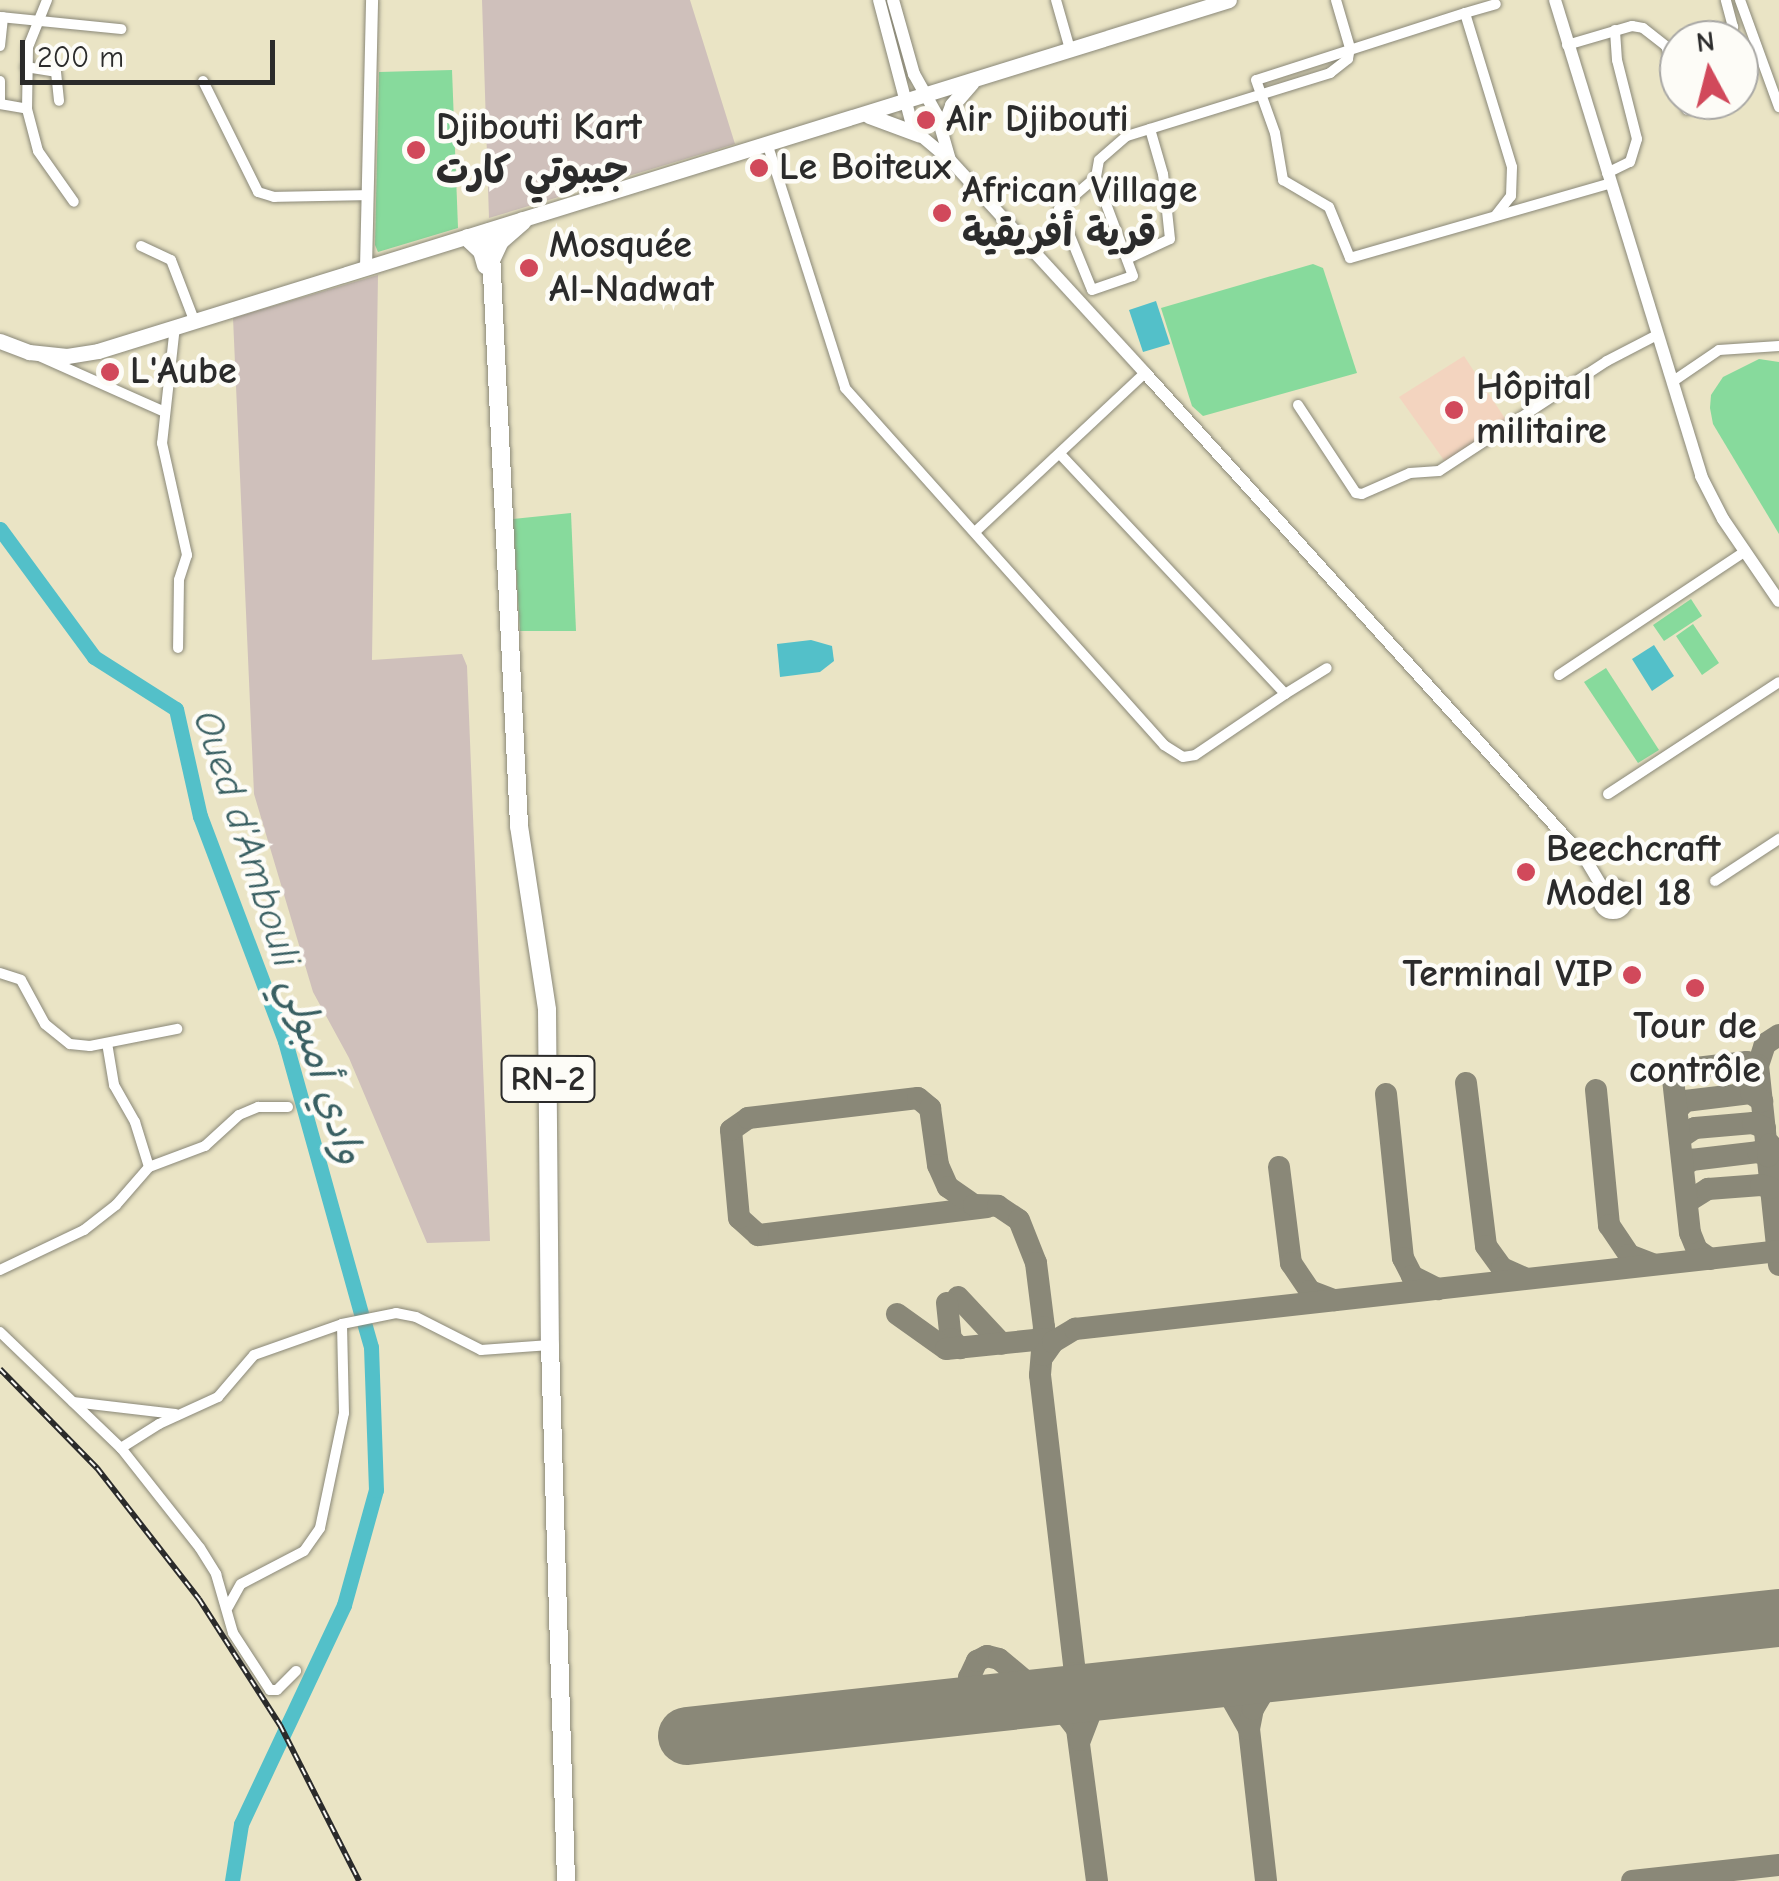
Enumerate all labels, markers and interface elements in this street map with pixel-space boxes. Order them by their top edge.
scale bar [25,20,280,82]
north arrow [1659,20,1759,120]
text: N [1695,25,1717,59]
text: 200 m [37,40,124,75]
place label: Air Djibouti [946,97,1129,143]
place label: Djibouti Kart جيبوتي كارت [436,105,642,194]
marker: Air Djibouti [915,109,937,131]
marker: Djibouti Kart جيبوتي كارت [405,139,427,161]
place label: Le Boiteux [779,145,951,191]
marker: Le Boiteux [748,157,770,179]
place label: African Village قرية أفريقية [962,168,1197,258]
marker: African Village قرية أفريقية [931,202,953,224]
place label: Mosquée Al-Nadwat [549,223,714,312]
marker: Mosquée Al-Nadwat [518,257,540,279]
place label: L'Aube [130,349,237,395]
marker: L'Aube [99,361,121,383]
place label: Hôpital militaire [1476,365,1607,454]
marker: Hôpital militaire [1441,397,1467,423]
water label: Oued d'Ambouli وادي أمبولي [183,704,375,1170]
place label: Beechcraft Model 18 [1546,827,1720,916]
marker: Beechcraft Model 18 [1515,861,1537,883]
place label: Terminal VIP [1402,952,1612,998]
marker: Terminal VIP [1621,964,1643,986]
marker: Tour de contrôle [1684,977,1706,999]
place label: Tour de contrôle [1629,1004,1761,1094]
road number: RN-2 [500,1049,596,1109]

